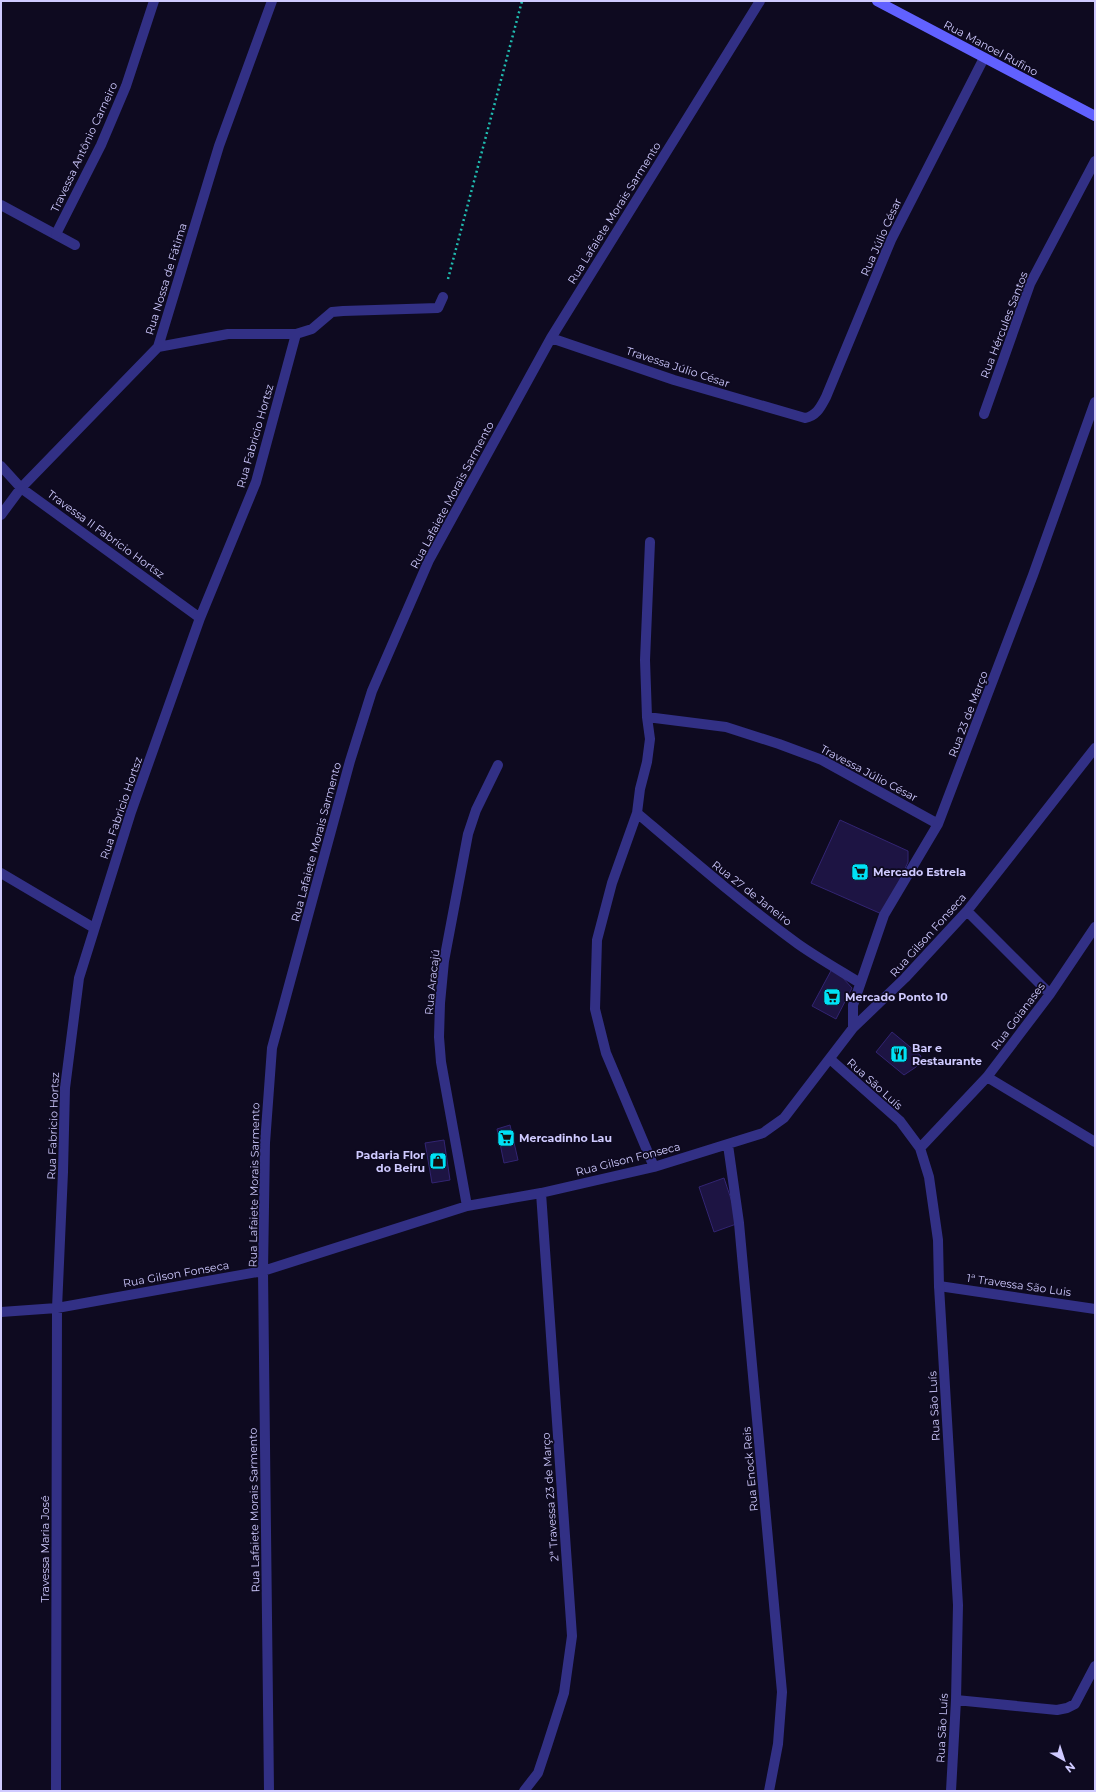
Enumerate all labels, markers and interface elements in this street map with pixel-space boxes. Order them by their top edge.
street label: Rua Manoel Rufino [941,17,1041,79]
street label: Travessa Antônio Carneiro [48,79,120,215]
street label: Rua Lafaiete Morais Sarmento [564,139,664,287]
street label: Rua Júlio César [858,196,904,278]
street label: Rua Nossa de Fátima [142,221,190,337]
street label: Rua Hércules Santos [977,269,1031,380]
street label: Travessa Júlio César [624,344,732,390]
street label: Rua Fabricio Hortsz [233,382,277,490]
street label: Rua Lafaiete Morais Sarmento [407,419,497,571]
street label: Travessa II Fabricio Hortsz [45,487,168,581]
street label: Rua 23 de Março [945,669,991,759]
street label: Travessa Júlio César [818,741,920,805]
street label: Rua Fabricio Hortsz [97,755,145,861]
street label: Rua Lafaiete Morais Sarmento [288,761,344,923]
street label: Rua 27 de Janeiro [709,857,795,929]
supermarket icon: Mercado Estrela [850,862,870,882]
place label: Mercado Estrela [873,865,966,879]
street label: Rua Gilson Fonseca [887,890,969,980]
street label: Rua Aracajú [422,948,442,1016]
street label: Rua Goianases [988,979,1048,1053]
supermarket icon: Mercado Ponto 10 [822,987,842,1007]
place label: Mercado Ponto 10 [845,990,948,1004]
place label: Bar e Restaurante [912,1041,982,1068]
restaurant icon: Bar e Restaurante [889,1044,909,1064]
street label: Rua São Luís [844,1055,906,1113]
street label: Rua Fabricio Hortsz [44,1072,62,1180]
street label: Rua Lafaiete Morais Sarmento [246,1102,262,1267]
supermarket icon: Mercadinho Lau [496,1128,516,1148]
place label: Mercadinho Lau [519,1131,612,1145]
street label: Rua Gilson Fonseca [574,1139,682,1179]
place label: Padaria Flor do Beiru [356,1148,425,1175]
shop icon: Padaria Flor do Beiru [428,1151,448,1171]
street label: Rua Gilson Fonseca [122,1258,230,1290]
street label: 1ª Travessa São Luis [966,1271,1073,1299]
street label: Rua São Luís [925,1370,943,1441]
street label: Rua Enock Reis [739,1425,761,1512]
street label: Rua Lafaiete Morais Sarmento [246,1427,262,1592]
street label: 2ª Travessa 23 de Março [539,1432,561,1562]
street label: Travessa Maria José [38,1495,52,1603]
street label: Rua São Luís [933,1692,951,1763]
north arrow [1044,1740,1084,1780]
text: N [1062,1760,1078,1776]

